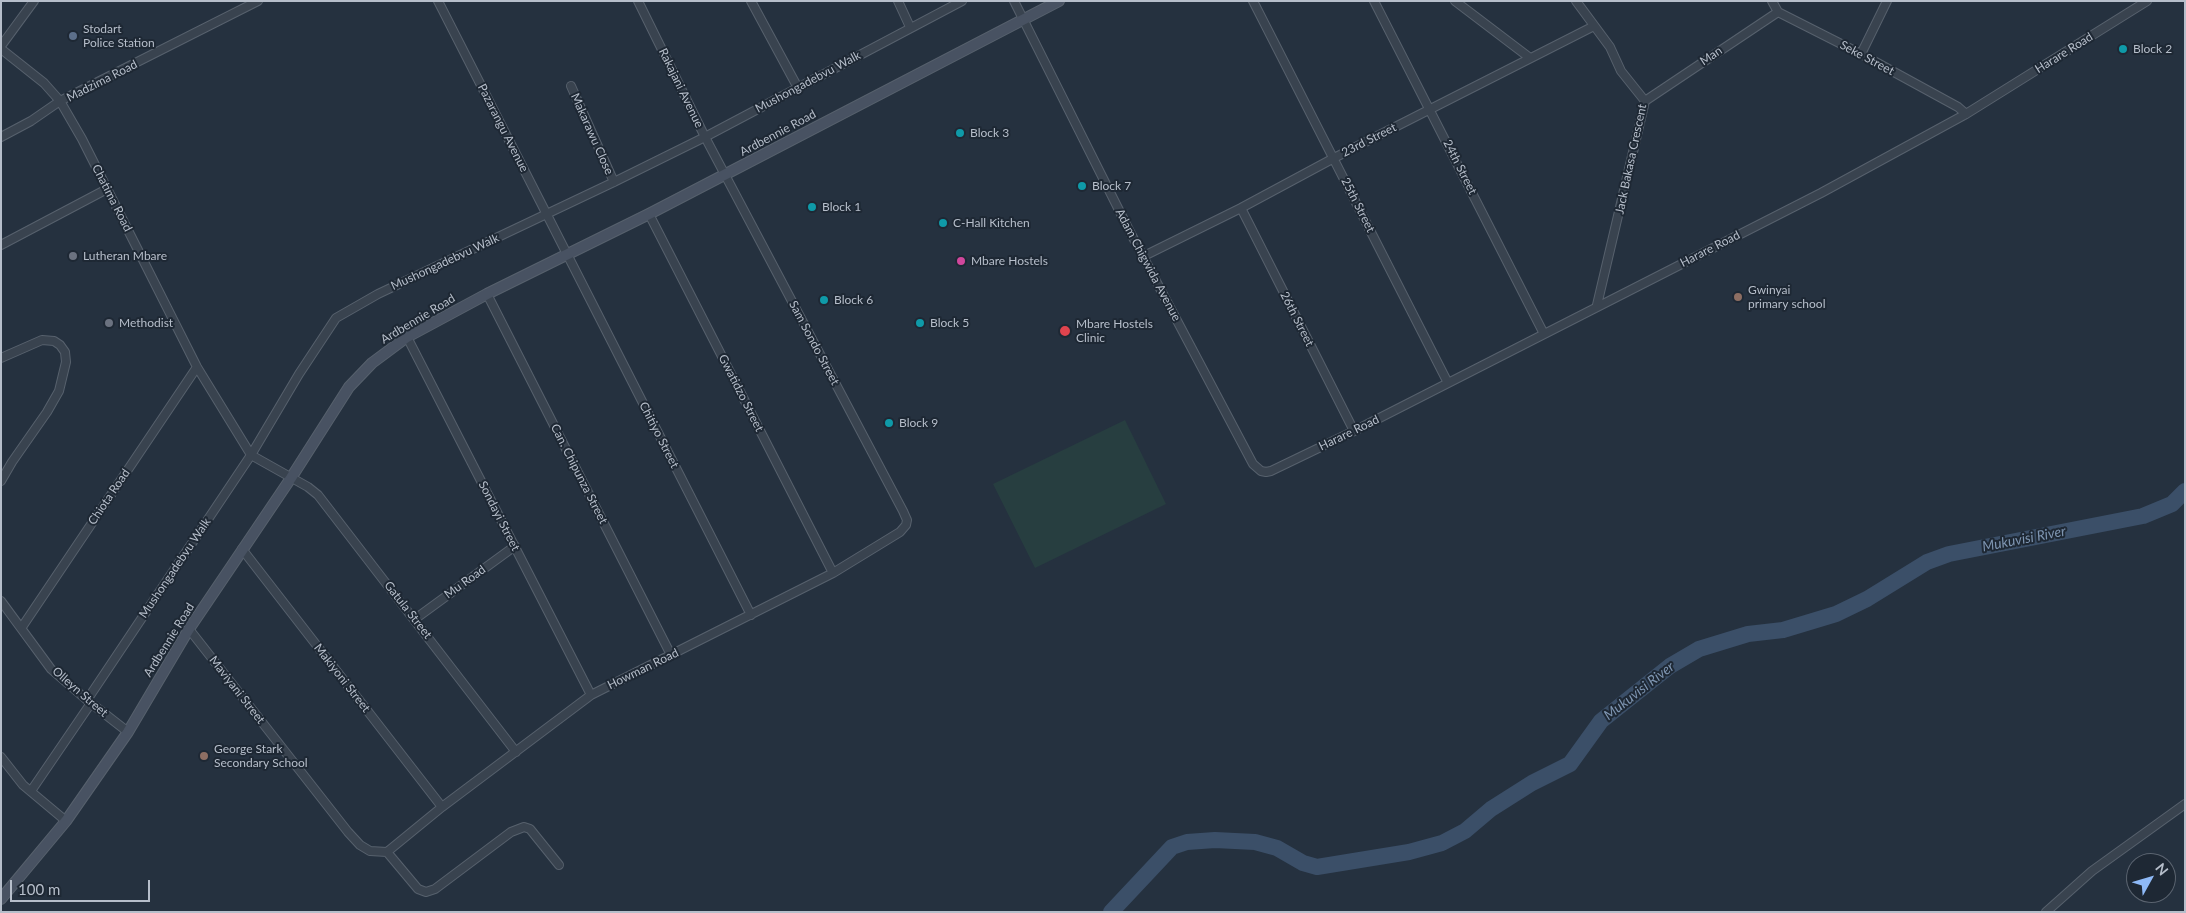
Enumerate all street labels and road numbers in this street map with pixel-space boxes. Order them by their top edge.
street label: Harare Road [2032,30,2096,76]
street label: Seke Street [1837,38,1897,78]
street label: Man [1697,43,1725,69]
street label: Rakajani Avenue [656,46,706,130]
street label: Mushongadebvu Walk [753,48,863,116]
street label: Madzima Road [64,57,140,105]
street label: Pazarangu Avenue [475,82,531,174]
street label: Makarawu Close [568,91,616,177]
street label: Jack Bakasa Crescent [1612,103,1650,215]
street label: Ardbennie Road [737,107,819,159]
street label: 23rd Street [1339,120,1399,160]
street label: 24th Street [1440,137,1480,197]
street label: Chatima Road [89,162,135,234]
street label: 25th Street [1338,175,1378,235]
street label: Adam Chigwida Avenue [1112,206,1184,324]
street label: Harare Road [1678,228,1742,270]
street label: Mushongadebvu Walk [389,231,501,293]
street label: 26th Street [1277,289,1317,349]
street label: Ardbennie Road [378,291,458,347]
street label: Sam Sondo Street [786,298,842,388]
street label: Gwatidzo Street [715,352,767,434]
street label: Chitiyo Street [636,399,682,471]
street label: Harare Road [1316,412,1382,454]
street label: Can. Chipunza Street [548,422,610,526]
street label: Chiota Road [85,466,133,528]
street label: Sondayi Street [475,479,523,553]
street label: Mushongadebvu Walk [136,515,214,621]
street label: Mu Road [442,562,488,602]
street label: Gatula Street [381,578,435,642]
street label: Ardbennie Road [141,600,197,680]
street label: Makiyoni Street [311,641,373,715]
street label: Howman Road [605,646,681,692]
street label: Maviyani Street [206,653,268,727]
street label: Olleyn Street [49,664,111,720]

